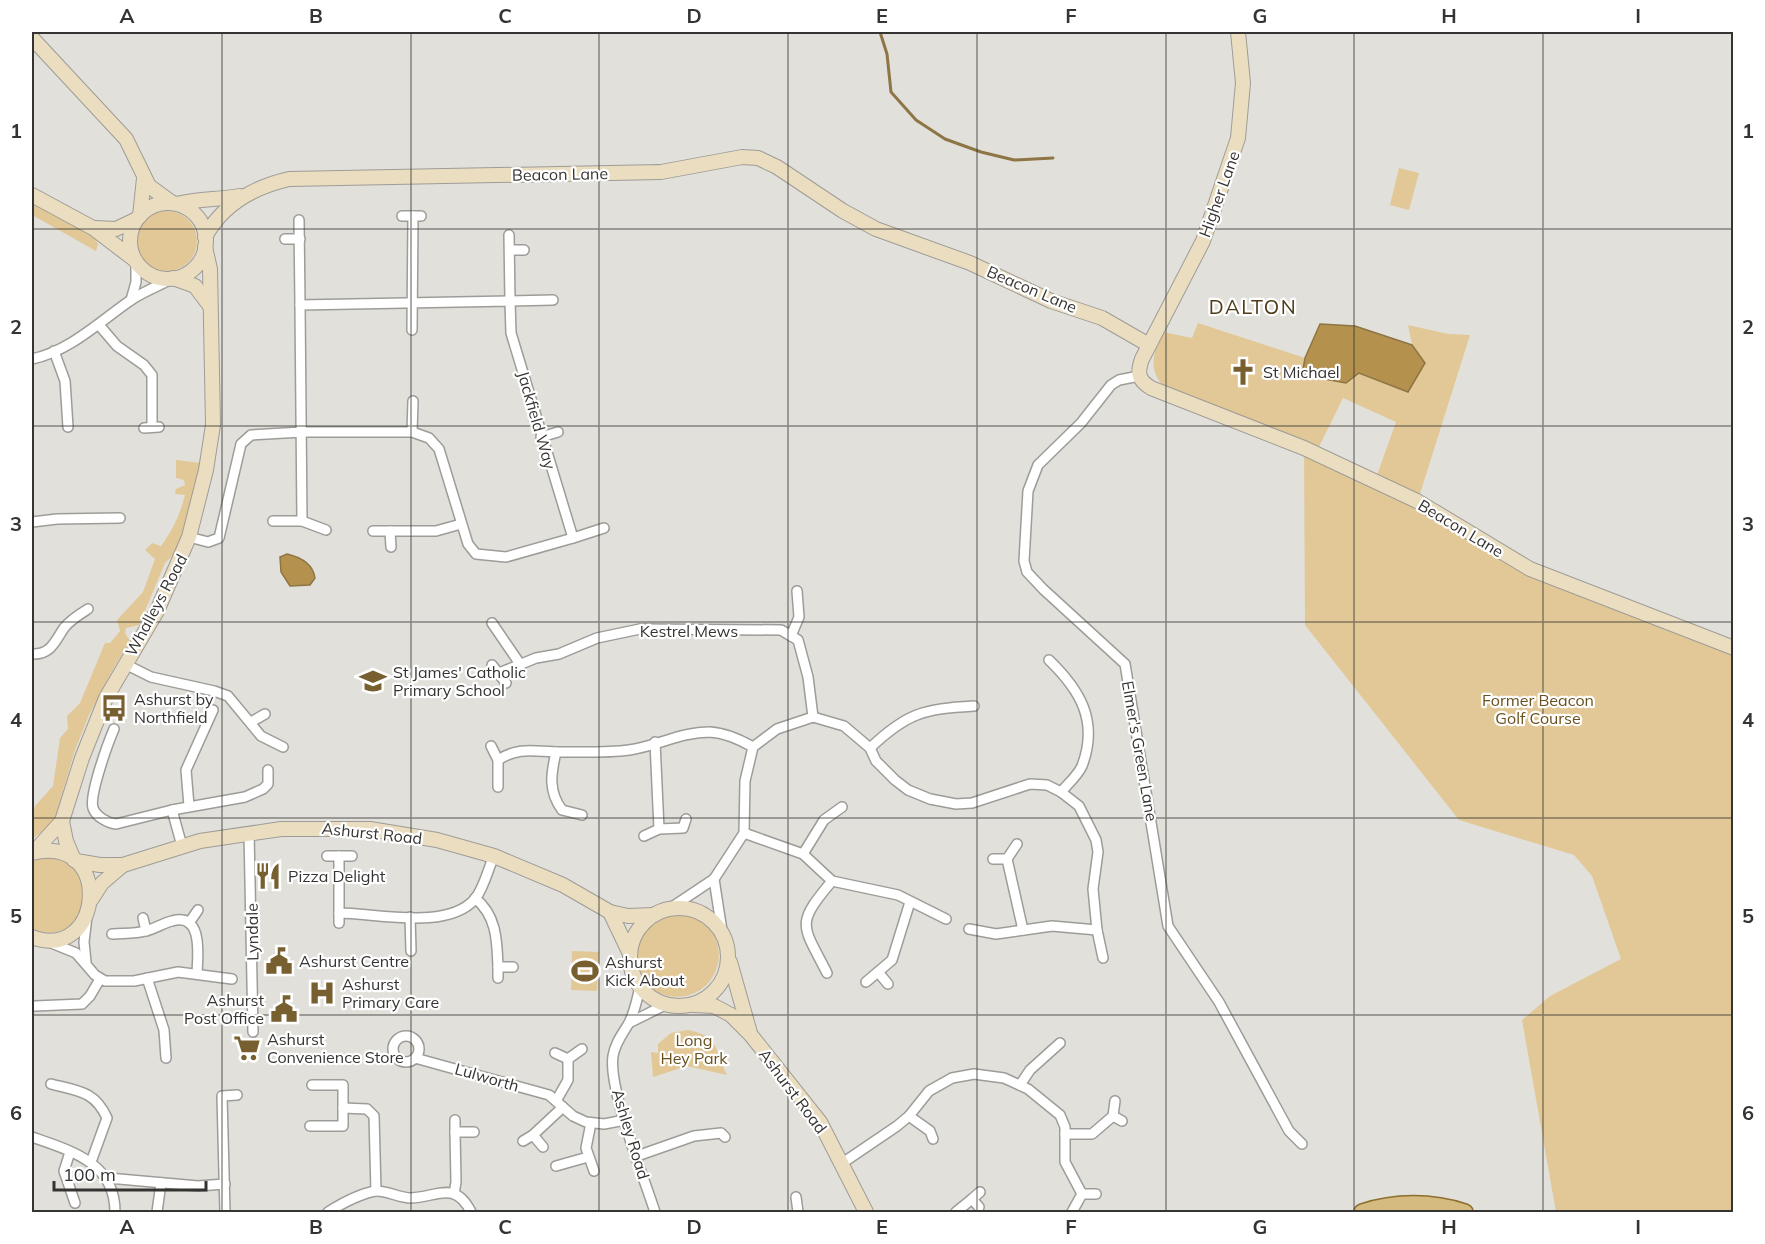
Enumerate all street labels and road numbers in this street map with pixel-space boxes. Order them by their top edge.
street label: Higher Lane [1194,148,1244,240]
street label: Beacon Lane [512,163,608,185]
street label: Beacon Lane [984,261,1080,317]
street label: Jackfield Way [513,369,561,472]
street label: Beacon Lane [1415,495,1507,561]
street label: Whalleys Road [121,551,191,659]
street label: Kestrel Mews [640,621,738,641]
street label: Elmer's Green Lane [1118,679,1162,823]
street label: Ashurst Road [321,818,423,848]
street label: Lyndale [241,903,263,961]
street label: Ashurst Road [755,1045,831,1137]
street label: Lulworth [453,1058,521,1096]
street label: Ashley Road [608,1086,654,1182]

